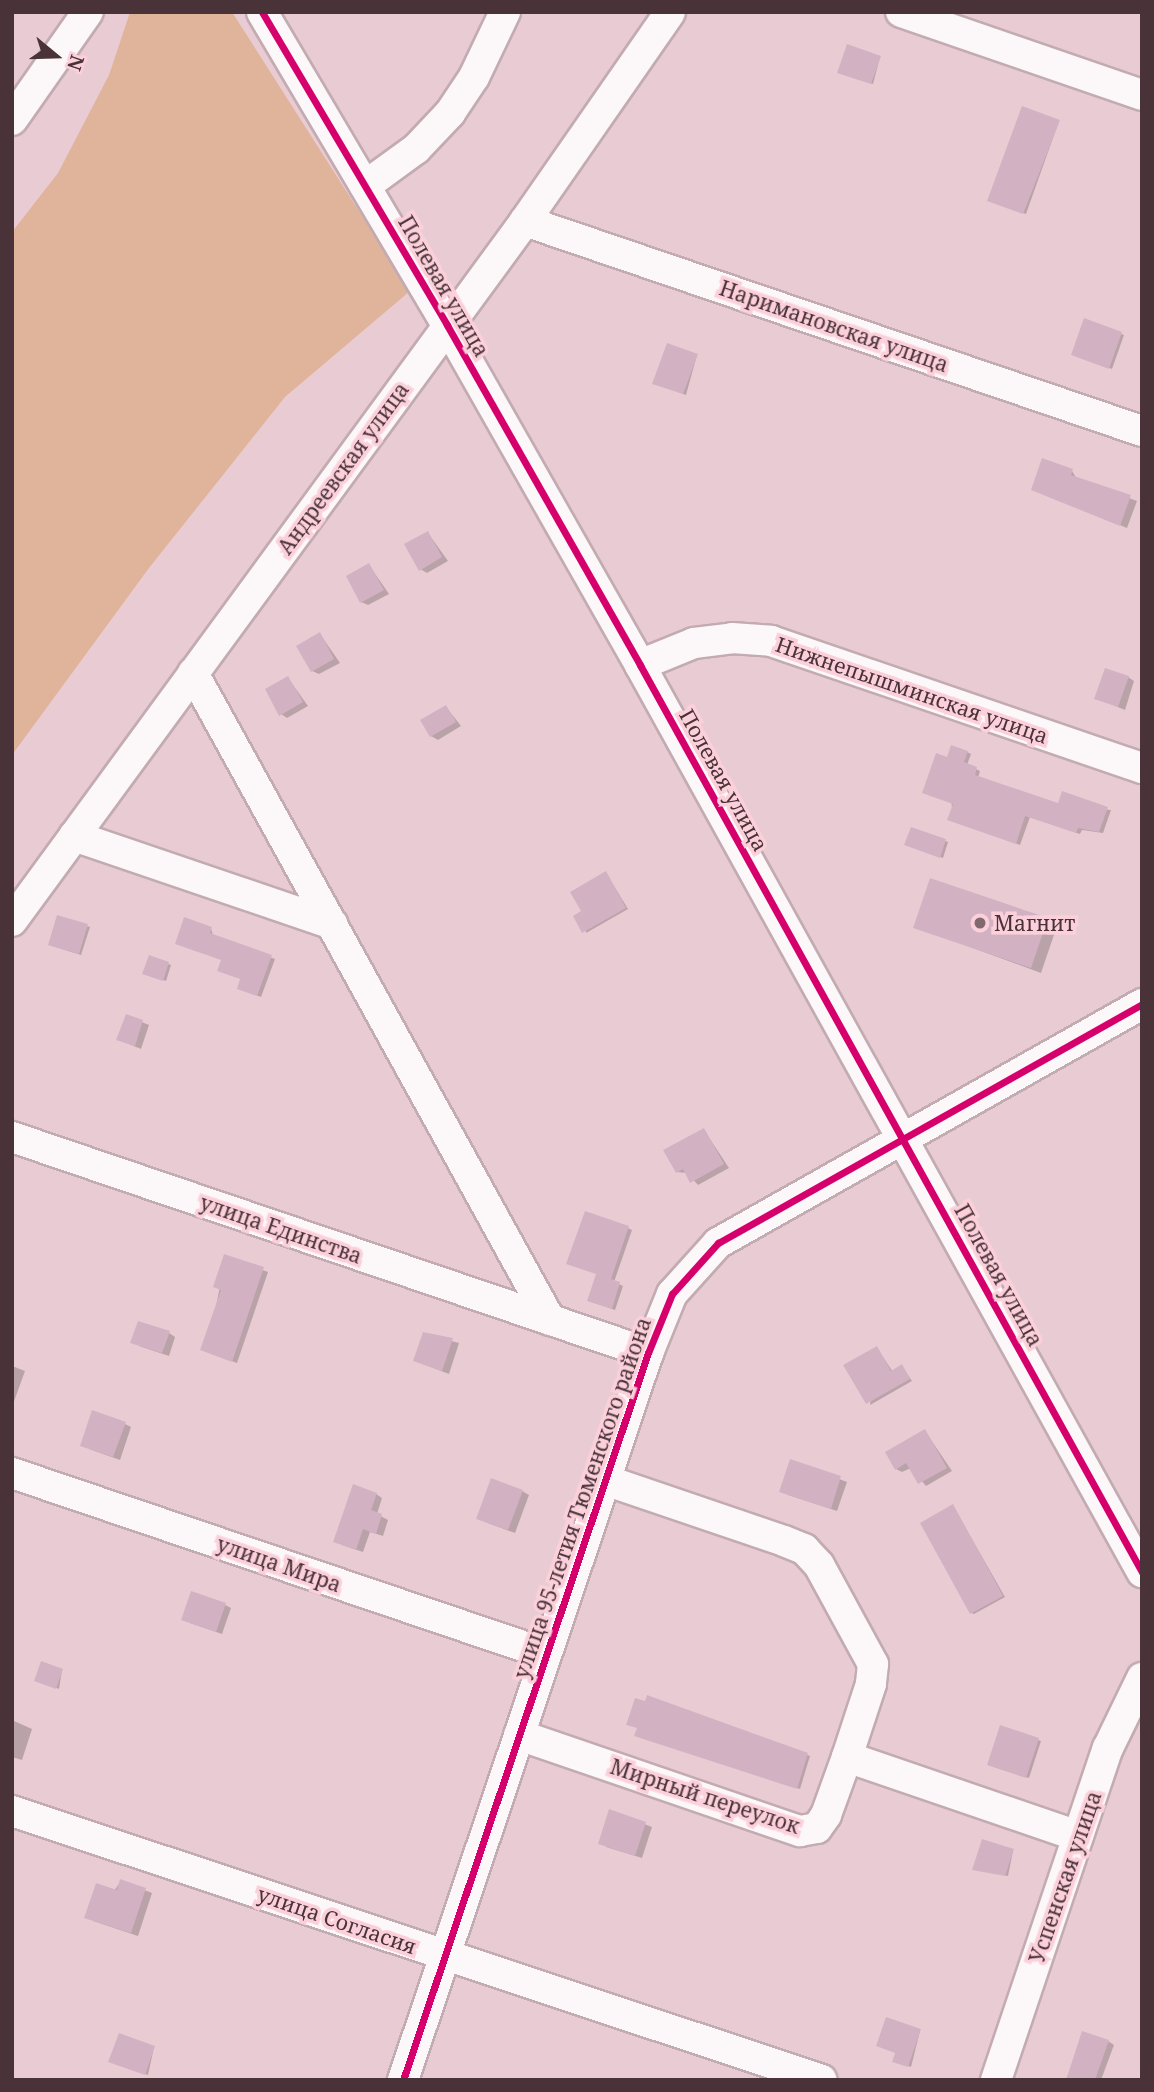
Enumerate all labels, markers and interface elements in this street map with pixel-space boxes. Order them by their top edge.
north arrow [21,21,91,91]
text: N [61,52,91,74]
street label: Полевая улица [393,211,495,361]
street label: Наримановская улица [716,275,952,377]
street label: Андреевская улица [272,377,414,559]
street label: Нижнепышминская улица [772,631,1052,749]
street label: Полевая улица [675,705,773,855]
place label: Магнит [994,910,1075,936]
marker: Магнит [972,915,988,931]
street label: улица Единства [197,1189,365,1269]
street label: Полевая улица [950,1200,1048,1350]
street label: улица 95-летия Тюменского района [508,1314,656,1682]
street label: улица Мира [214,1531,344,1597]
street label: Мирный переулок [607,1753,803,1839]
street label: Успенская улица [1024,1788,1106,1966]
street label: улица Согласия [254,1881,420,1959]

